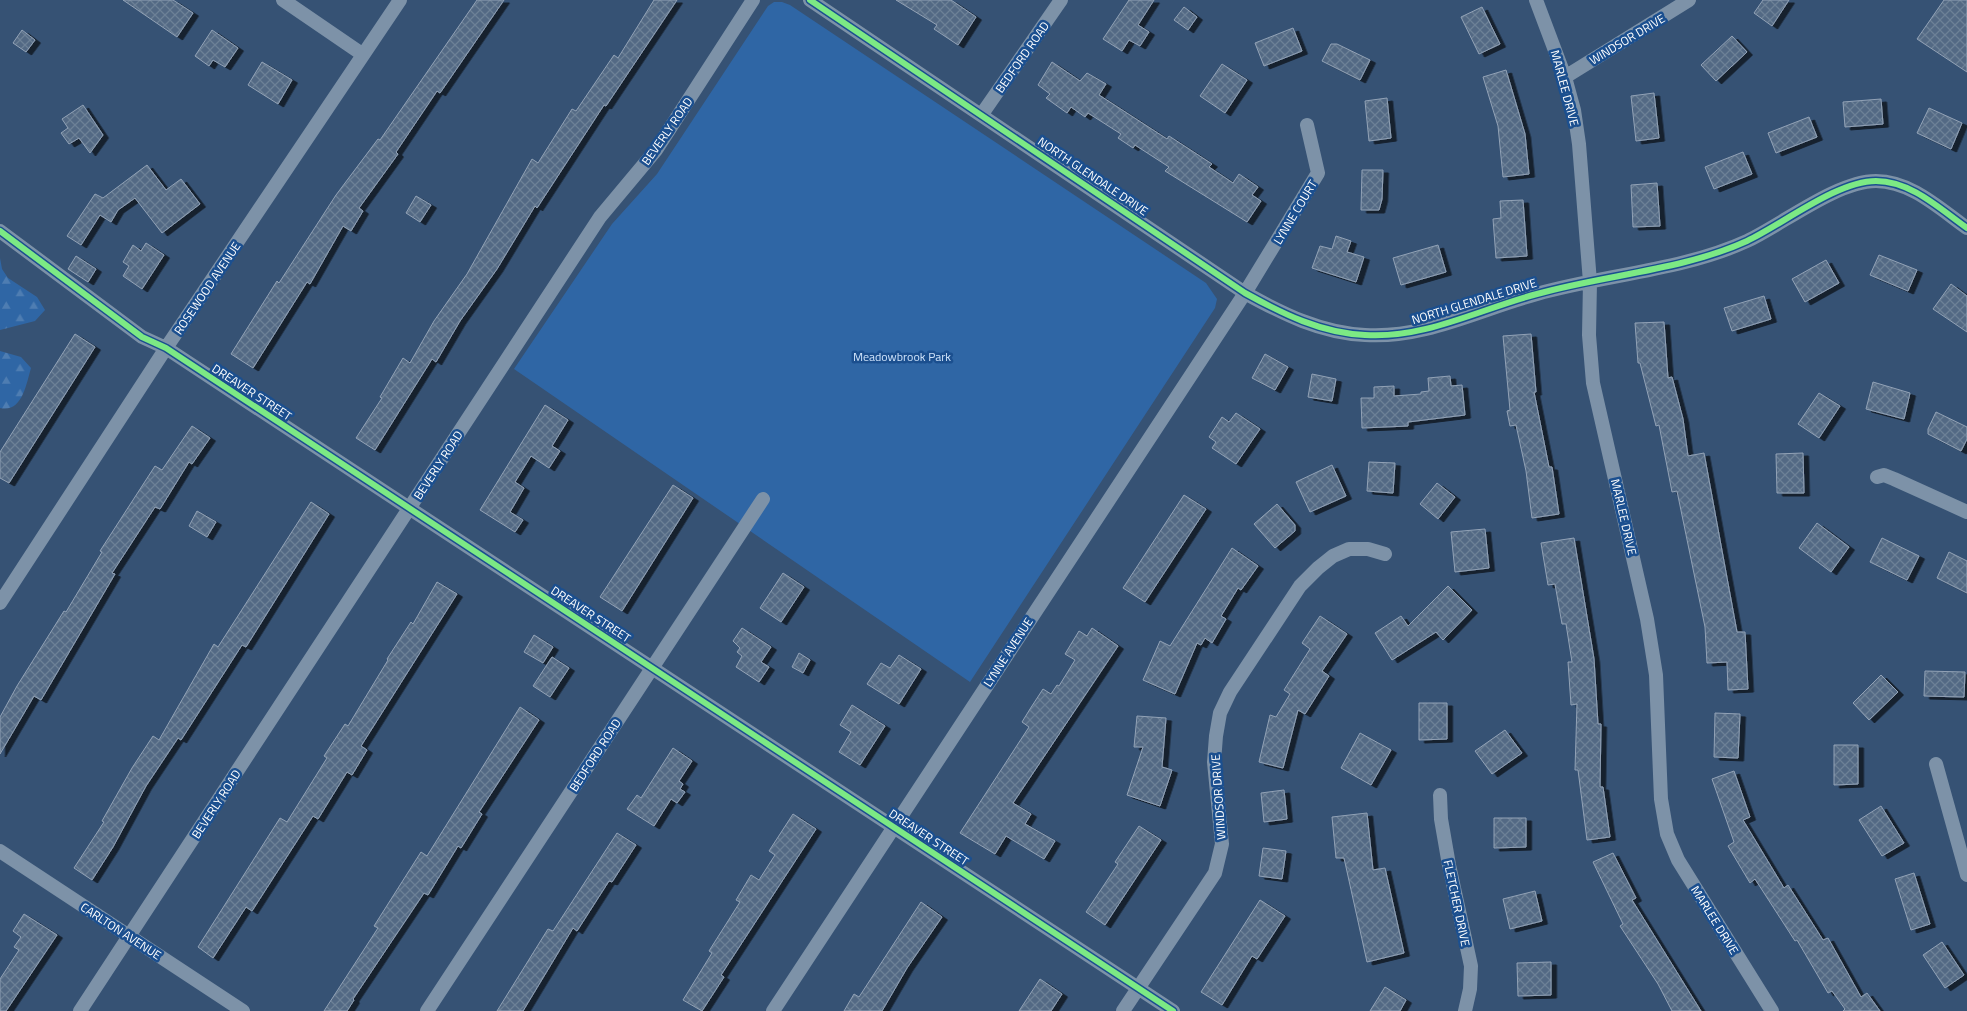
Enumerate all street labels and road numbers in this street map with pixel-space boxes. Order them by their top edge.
street label: WINDSOR DRIVE [1585,9,1669,69]
street label: BEDFORD ROAD [990,17,1054,97]
street label: MARLEE DRIVE [1546,48,1584,128]
street label: BEVERLY ROAD [637,93,698,169]
street label: NORTH GLENDALE DRIVE [1034,132,1152,220]
street label: LYNNE COURT [1268,176,1322,248]
street label: ROSEWOOD AVENUE [169,238,245,338]
street label: NORTH GLENDALE DRIVE [1409,273,1539,329]
street label: DREAVER STREET [208,359,296,425]
street label: BEVERLY ROAD [409,427,468,503]
street label: MARLEE DRIVE [1606,477,1642,557]
street label: DREAVER STREET [547,581,635,647]
street label: LYNNE AVENUE [978,613,1038,691]
street label: BEDFORD ROAD [564,715,626,795]
street label: WINDSOR DRIVE [1206,753,1230,840]
street label: BEVERLY ROAD [187,766,246,842]
street label: DREAVER STREET [885,804,973,870]
street label: FLETCHER DRIVE [1439,858,1475,948]
street label: MARLEE DRIVE [1686,882,1744,958]
street label: CARLTON AVENUE [77,898,166,965]

